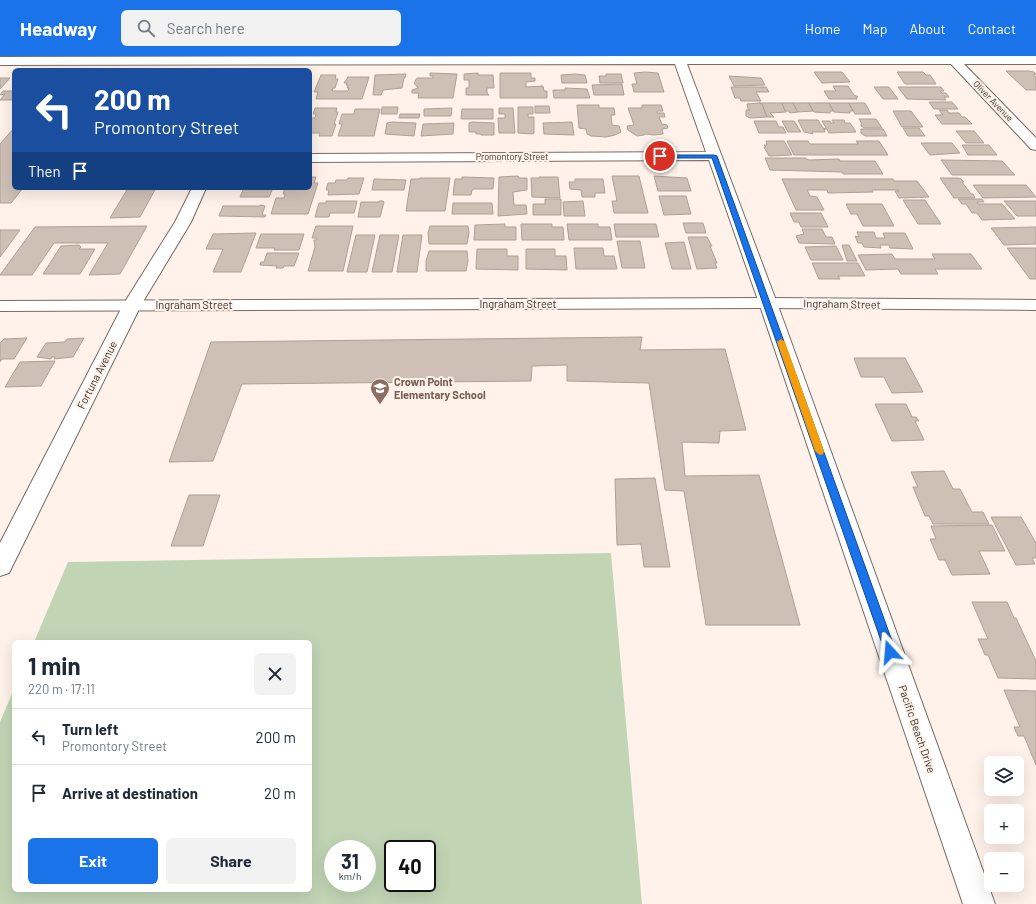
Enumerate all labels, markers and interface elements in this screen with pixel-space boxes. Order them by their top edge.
search box [121,10,401,46]
text: Headway [20,17,97,40]
icon: search [135,17,157,39]
text: Search here [167,19,245,37]
text: Home [805,20,841,37]
text: Map [863,20,887,37]
text: About [909,20,946,37]
text: Contact [968,20,1016,37]
street label: Oliver Avenue [971,78,1016,124]
text: 200 m [94,82,171,116]
icon: left [28,84,80,136]
text: Promontory Street [94,116,239,138]
pin [643,139,677,173]
icon: arrive [649,145,671,167]
street label: Promontory Street [476,151,548,162]
icon: arrive [69,160,91,182]
text: Then [28,162,61,180]
street label: Ingraham Street [803,296,881,311]
street label: Ingraham Street [479,297,557,310]
street label: Ingraham Street [155,298,233,311]
street label: Fortuna Avenue [74,338,119,411]
place label: Crown Point Elementary School [394,375,486,401]
school or university icon: Crown Point Elementary School [369,377,391,405]
position arrow [869,631,911,673]
text: 1 min [28,651,81,680]
button: close [254,653,296,695]
text: 220 m · 17:11 [28,681,95,697]
street label: Pacific Beach Drive [896,683,939,775]
text: Turn left [62,720,118,738]
icon: left [28,726,50,748]
text: 200 m [256,728,296,746]
text: Promontory Street [62,738,167,754]
map controls [984,756,1024,892]
button: layers [984,756,1024,796]
icon: arrive [28,782,50,804]
text: Arrive at destination [62,784,198,802]
text: 20 m [264,784,296,802]
button: + [984,804,1024,844]
button: Exit [28,838,158,884]
button: Share [166,838,296,884]
speed limit sign: 40 [384,840,436,892]
text: 31 [341,849,359,873]
button: − [984,852,1024,892]
text: km/h [339,870,361,882]

